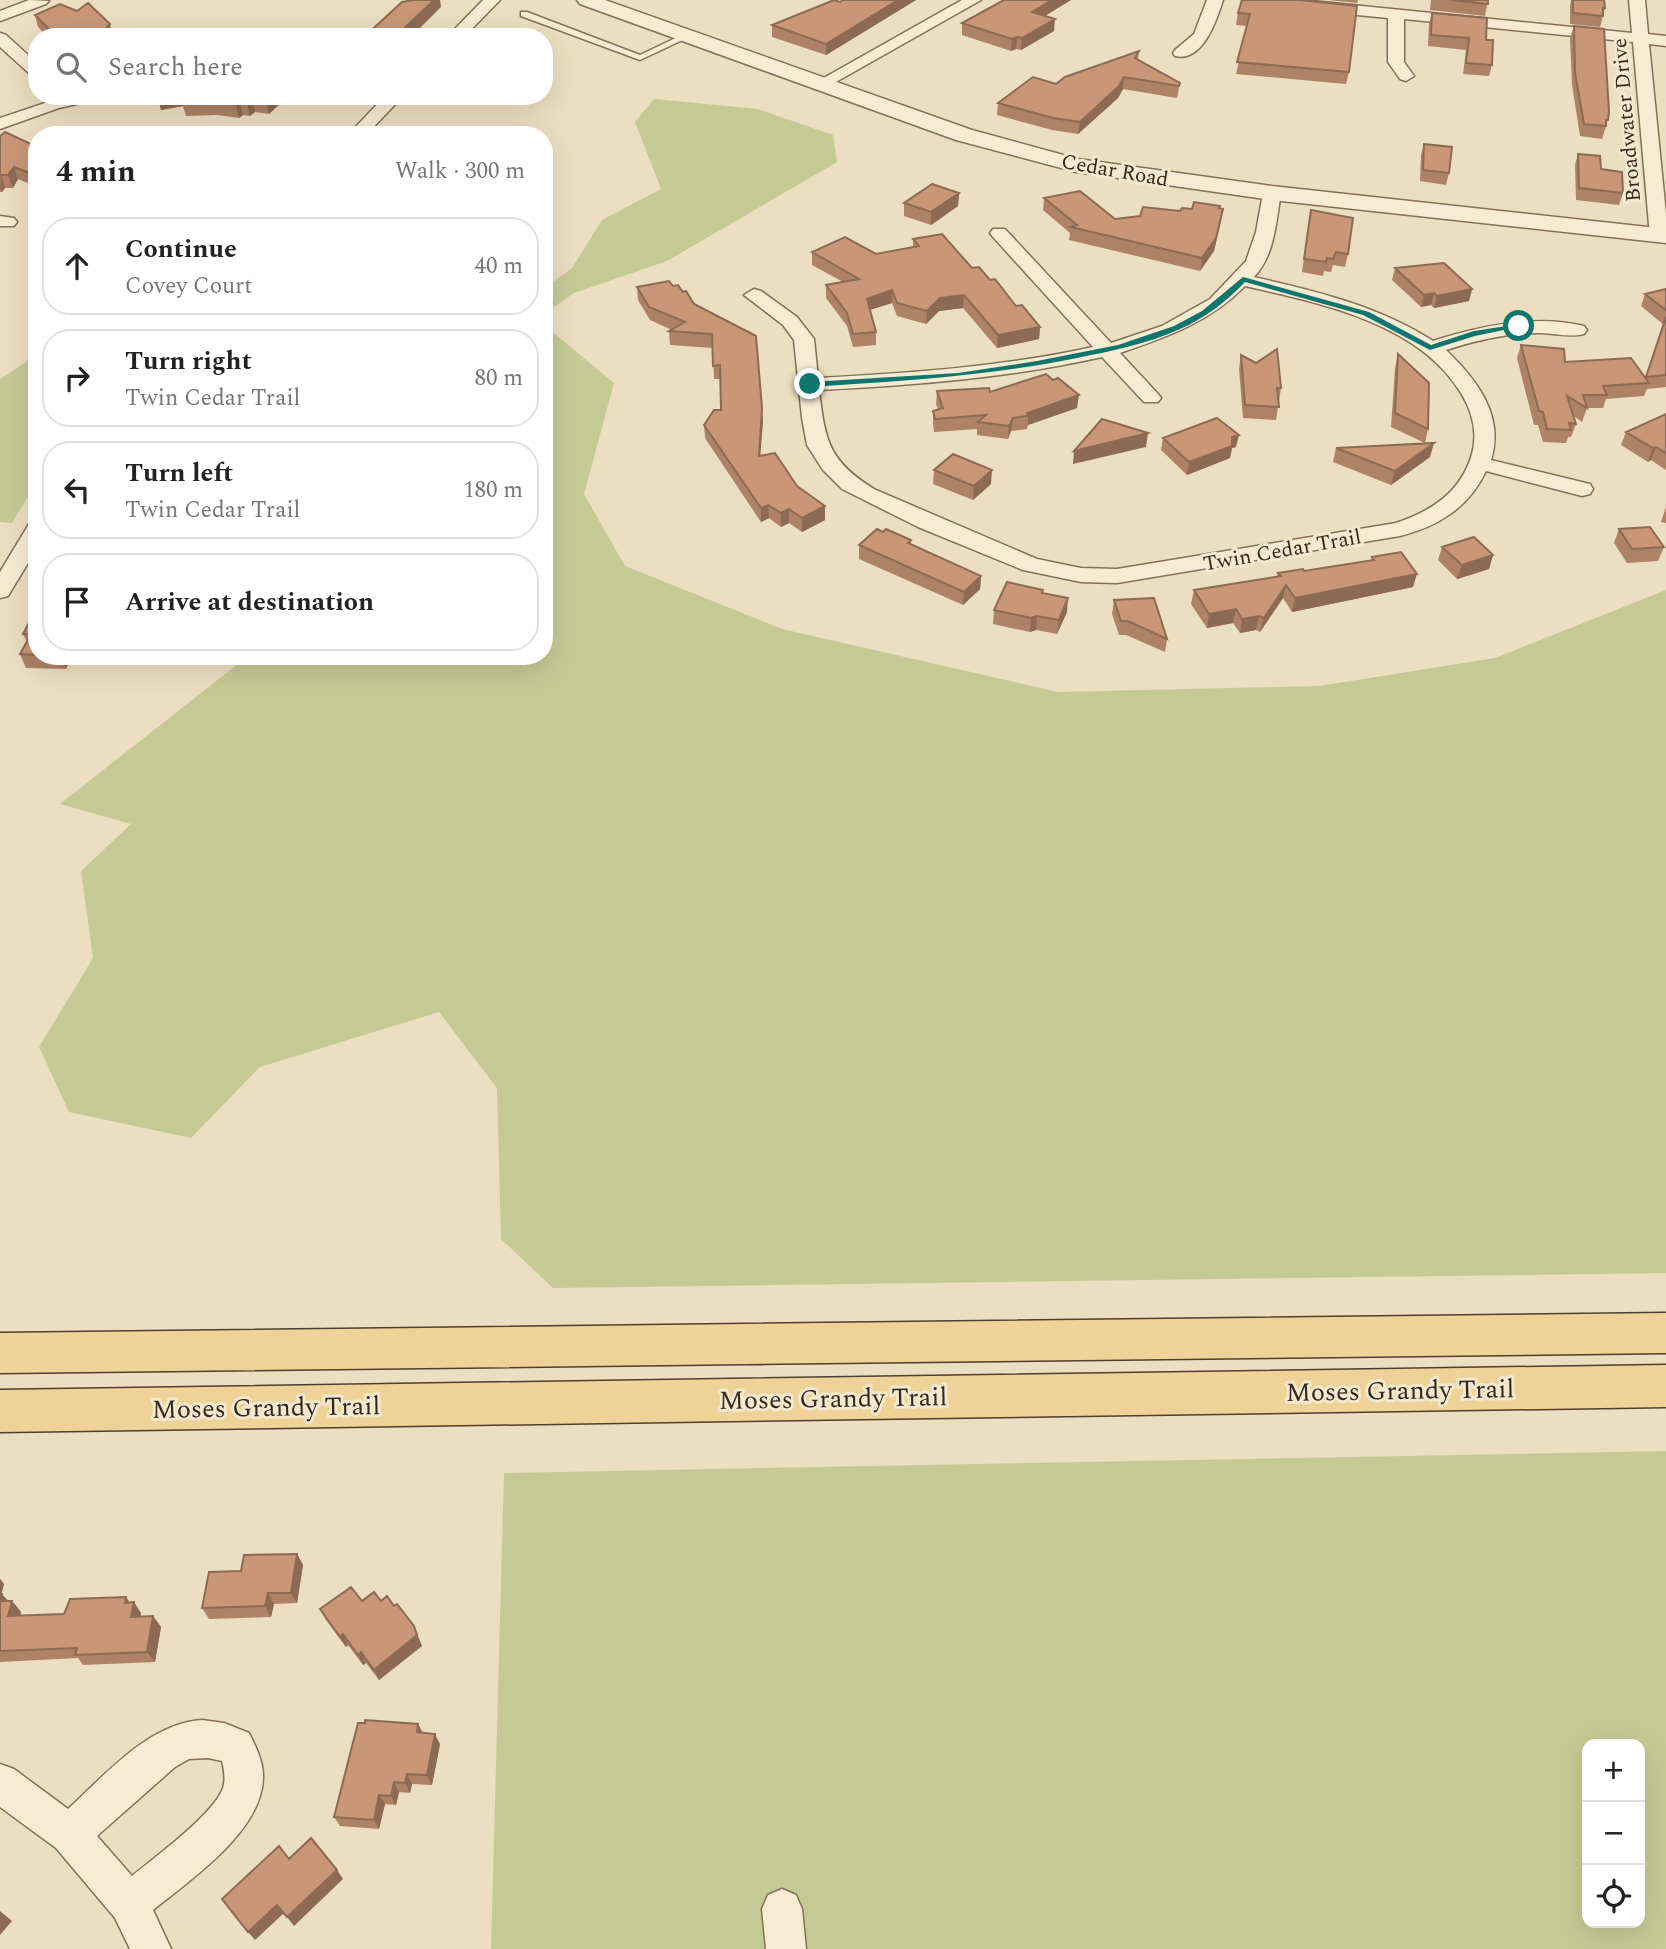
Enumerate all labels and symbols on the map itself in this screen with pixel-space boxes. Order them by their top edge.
street label: Broadwater Drive [1604,37,1650,203]
street label: Cedar Road [1059,146,1171,196]
route start [1503,310,1534,341]
route end [794,368,825,399]
street label: Twin Cedar Trail [1201,521,1364,581]
street label: Moses Grandy Trail [1286,1369,1514,1413]
street label: Moses Grandy Trail [719,1377,947,1421]
street label: Moses Grandy Trail [152,1386,380,1430]

